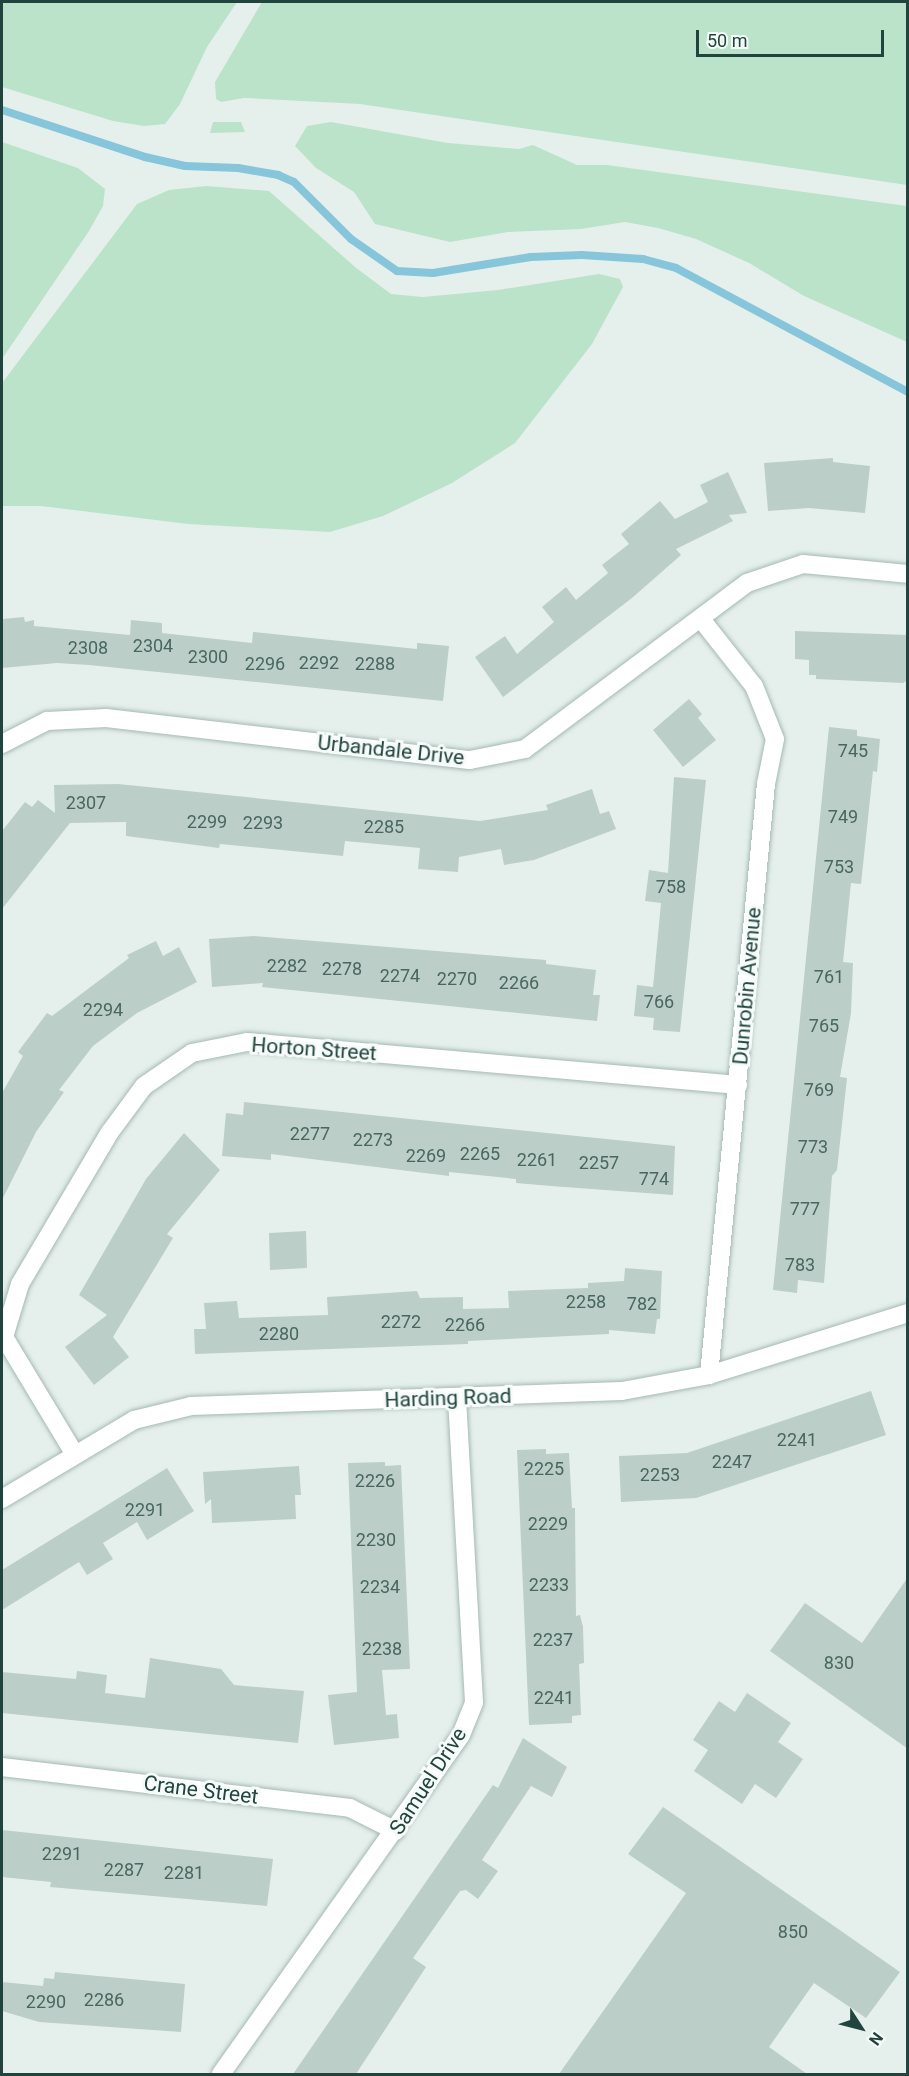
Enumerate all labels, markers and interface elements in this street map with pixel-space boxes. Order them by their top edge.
scale bar [699,18,886,56]
text: 50 m [707,30,747,51]
house number: 2304 [133,635,173,657]
house number: 2308 [68,637,108,659]
house number: 2300 [188,646,228,668]
house number: 2292 [299,652,339,674]
house number: 2296 [245,653,285,675]
house number: 2288 [355,653,395,675]
street label: Urbandale Drive [316,730,466,770]
house number: 745 [838,740,868,762]
house number: 2307 [66,792,106,814]
house number: 749 [828,806,858,828]
house number: 2299 [187,811,227,833]
house number: 2293 [243,812,283,834]
house number: 2285 [364,816,404,838]
house number: 753 [824,856,854,878]
house number: 758 [656,876,686,898]
street label: Dunrobin Avenue [728,906,766,1066]
house number: 2282 [267,955,307,977]
house number: 2278 [322,958,362,980]
house number: 2274 [380,965,420,987]
house number: 761 [814,966,844,988]
house number: 2270 [437,968,477,990]
house number: 2266 [499,972,539,994]
house number: 766 [644,991,674,1013]
house number: 2294 [83,999,123,1021]
house number: 765 [809,1015,839,1037]
street label: Horton Street [251,1032,377,1066]
house number: 769 [804,1079,834,1101]
house number: 2277 [290,1123,330,1145]
house number: 2273 [353,1129,393,1151]
house number: 773 [798,1136,828,1158]
house number: 2265 [460,1143,500,1165]
house number: 2269 [406,1145,446,1167]
house number: 2261 [517,1149,557,1171]
house number: 2257 [579,1152,619,1174]
house number: 774 [639,1168,669,1190]
house number: 777 [790,1198,820,1220]
house number: 783 [785,1254,815,1276]
house number: 2258 [566,1291,606,1313]
house number: 782 [627,1293,657,1315]
house number: 2272 [381,1311,421,1333]
house number: 2266 [445,1314,485,1336]
house number: 2280 [259,1323,299,1345]
street label: Harding Road [384,1383,512,1413]
house number: 2241 [777,1429,817,1451]
house number: 2247 [712,1451,752,1473]
house number: 2225 [524,1458,564,1480]
house number: 2253 [640,1464,680,1486]
house number: 2226 [355,1470,395,1492]
house number: 2291 [125,1499,165,1521]
house number: 2229 [528,1513,568,1535]
house number: 2230 [356,1529,396,1551]
house number: 2233 [529,1574,569,1596]
house number: 2234 [360,1576,400,1598]
house number: 2237 [533,1629,573,1651]
house number: 2238 [362,1638,402,1660]
house number: 830 [824,1652,854,1674]
house number: 2241 [534,1687,574,1709]
street label: Samuel Drive [384,1723,472,1839]
street label: Crane Street [142,1770,260,1810]
house number: 2291 [42,1843,82,1865]
house number: 2287 [104,1859,144,1881]
house number: 2281 [164,1862,204,1884]
house number: 850 [778,1921,808,1943]
house number: 2286 [84,1989,124,2011]
house number: 2290 [26,1991,66,2013]
north arrow [831,1998,891,2058]
text: N [865,2029,887,2049]

